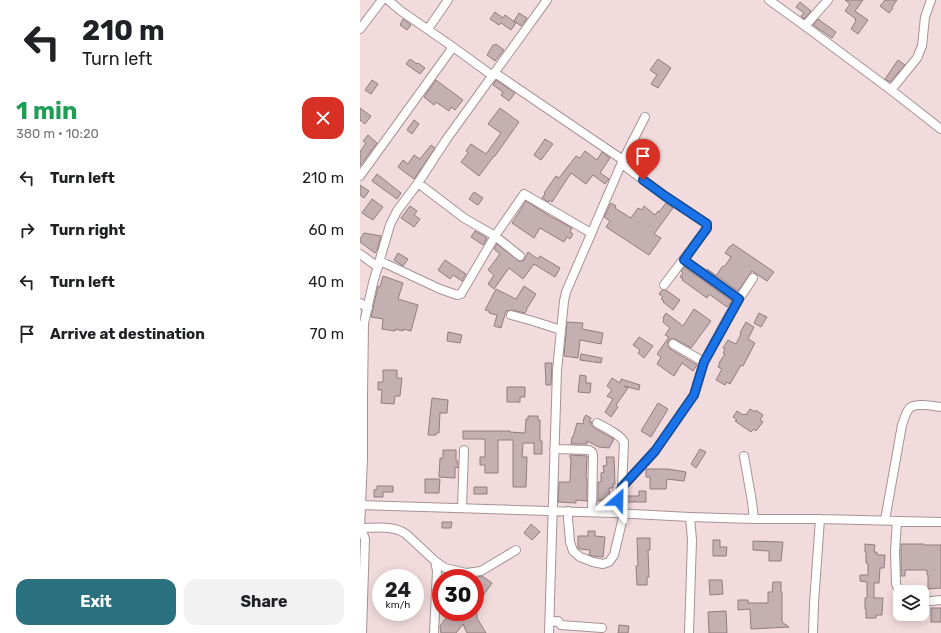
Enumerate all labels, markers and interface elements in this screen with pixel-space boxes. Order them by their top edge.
text: 210 m [82,14,165,47]
icon: left [16,16,68,68]
text: Turn left [82,48,152,70]
text: 1 min [16,97,77,125]
button: close [302,97,344,139]
text: 380 m · 10:20 [16,126,99,141]
pin [626,139,660,180]
icon: arrive [632,145,654,167]
icon: left [16,167,38,189]
text: Turn left [50,169,115,187]
text: 210 m [302,169,344,187]
icon: right [16,219,38,241]
text: Turn right [50,221,125,239]
text: 60 m [308,221,344,239]
icon: left [16,271,38,293]
text: Turn left [50,273,115,291]
text: 40 m [308,273,344,291]
icon: arrive [16,323,38,345]
text: Arrive at destination [50,325,205,343]
text: 70 m [310,325,344,343]
position arrow [597,479,639,521]
speed limit sign: 30 [432,569,484,621]
text: 24 [385,578,411,602]
button: Exit [16,579,176,625]
button: Share [184,579,344,625]
map controls [893,585,929,621]
button: layers [893,585,929,621]
text: km/h [386,599,410,611]

